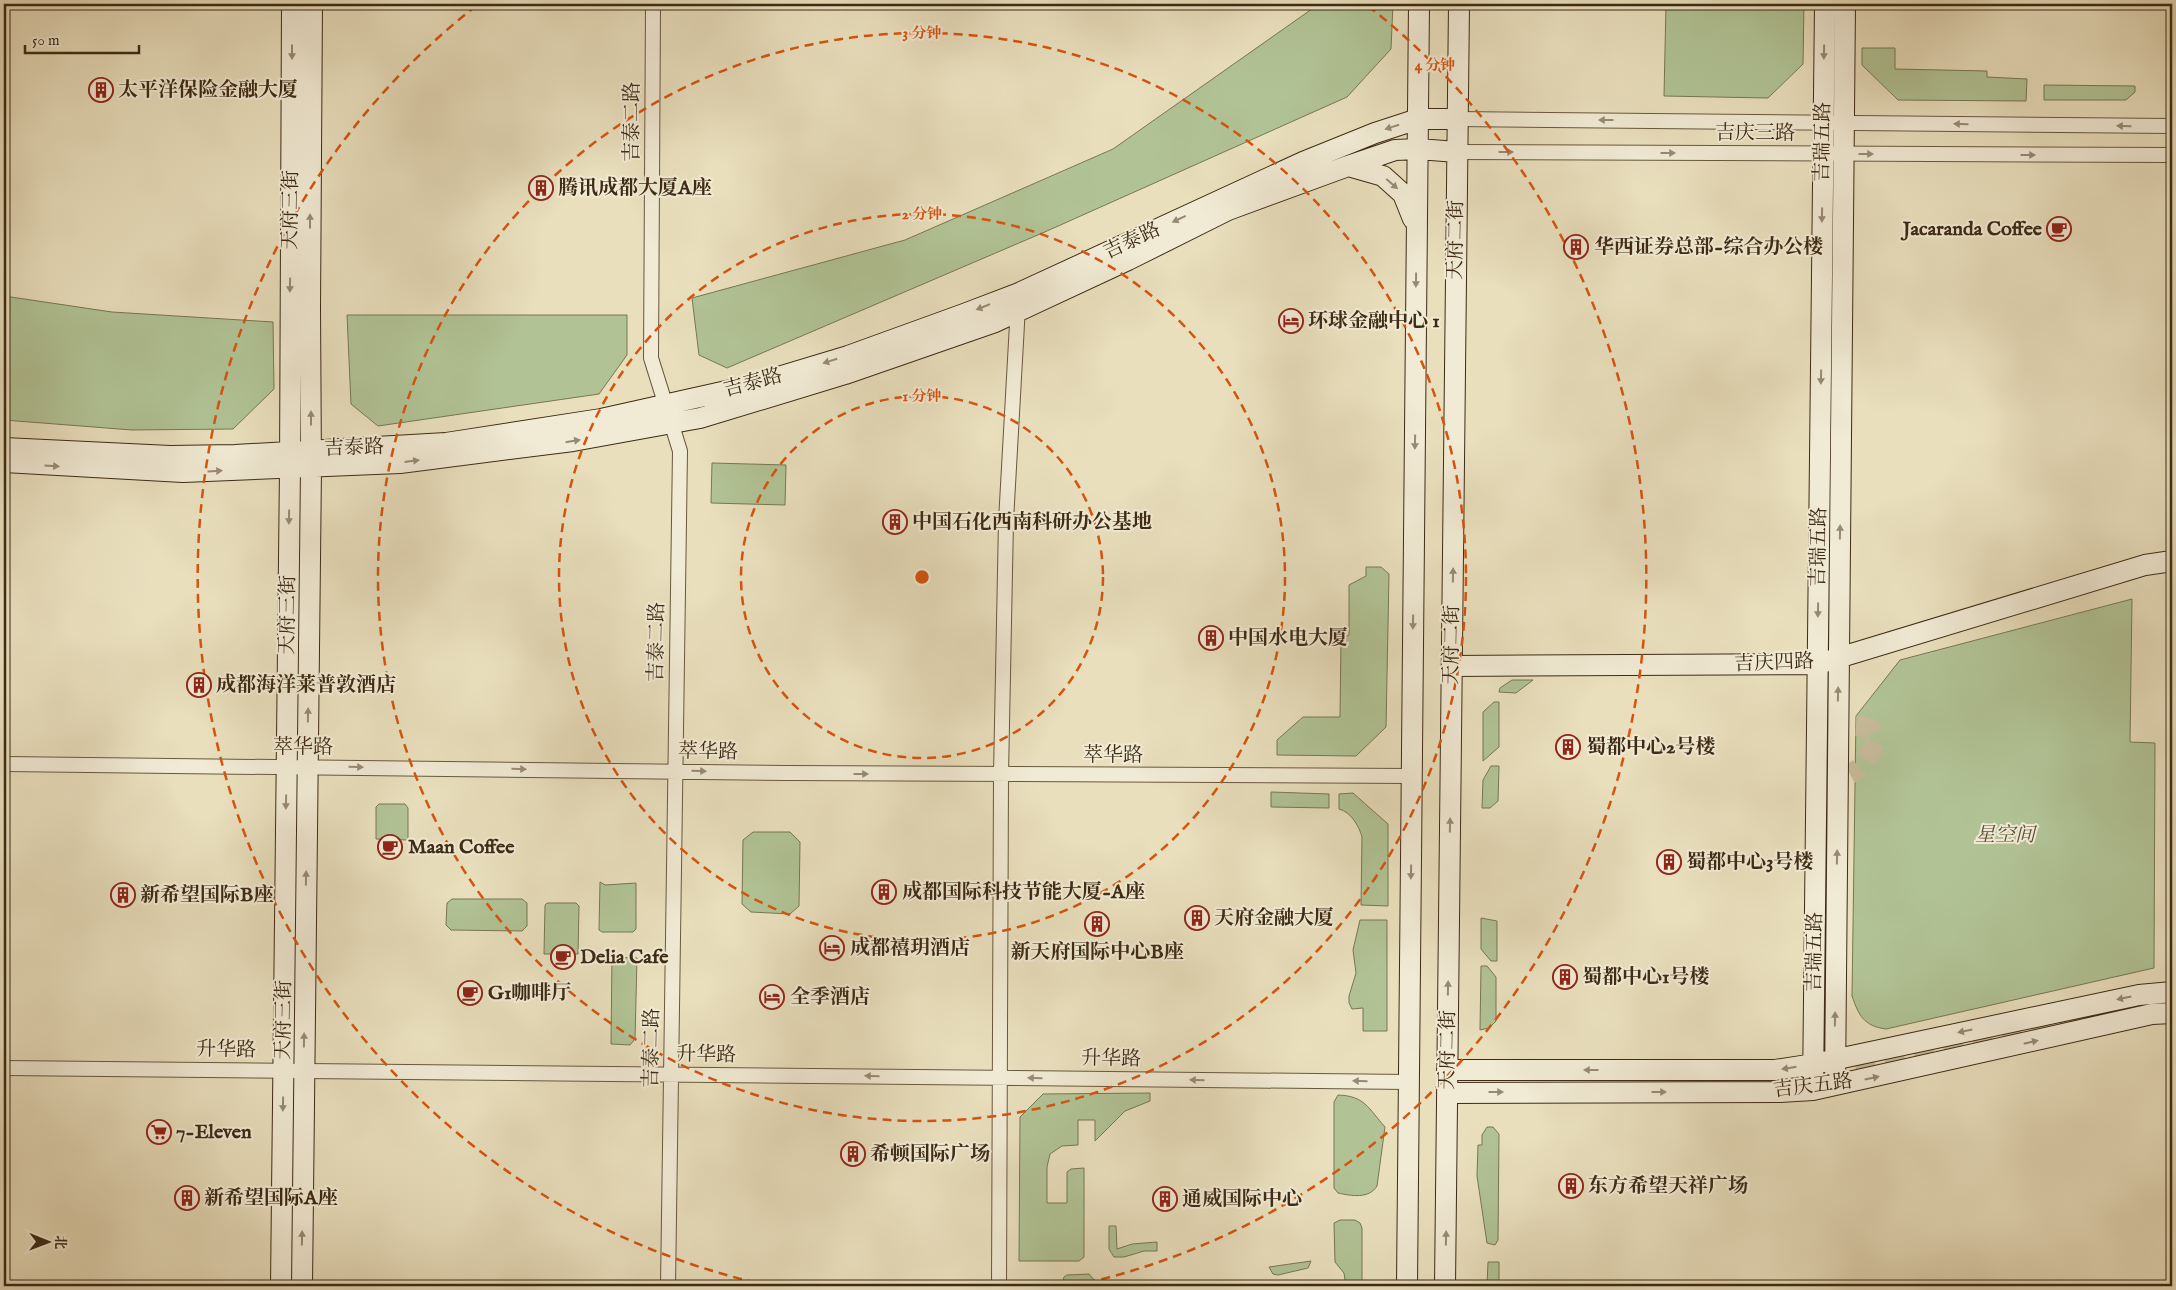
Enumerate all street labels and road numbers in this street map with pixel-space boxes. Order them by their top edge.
street label: 吉泰二路 [620,82,645,162]
street label: 吉瑞五路 [1810,102,1836,182]
street label: 吉庆三路 [1715,121,1795,146]
street label: 天府三街 [278,170,304,250]
street label: 天府二街 [1443,200,1469,280]
street label: 吉泰路 [1100,217,1164,265]
street label: 吉泰路 [721,363,785,403]
street label: 吉泰路 [324,434,384,462]
street label: 吉瑞五路 [1806,507,1832,587]
street label: 天府三街 [275,575,301,655]
street label: 吉泰二路 [644,602,670,682]
street label: 天府二街 [1439,605,1465,685]
street label: 吉庆四路 [1734,649,1814,677]
street label: 萃华路 [273,735,333,760]
street label: 萃华路 [678,739,738,765]
street label: 萃华路 [1083,743,1143,768]
street label: 吉瑞五路 [1802,912,1828,992]
street label: 天府三街 [271,980,297,1060]
street label: 吉泰二路 [639,1008,665,1088]
street label: 天府二街 [1435,1010,1461,1090]
street label: 升华路 [196,1037,256,1063]
street label: 升华路 [676,1042,736,1068]
street label: 升华路 [1081,1046,1141,1072]
street label: 吉庆五路 [1772,1069,1854,1103]

